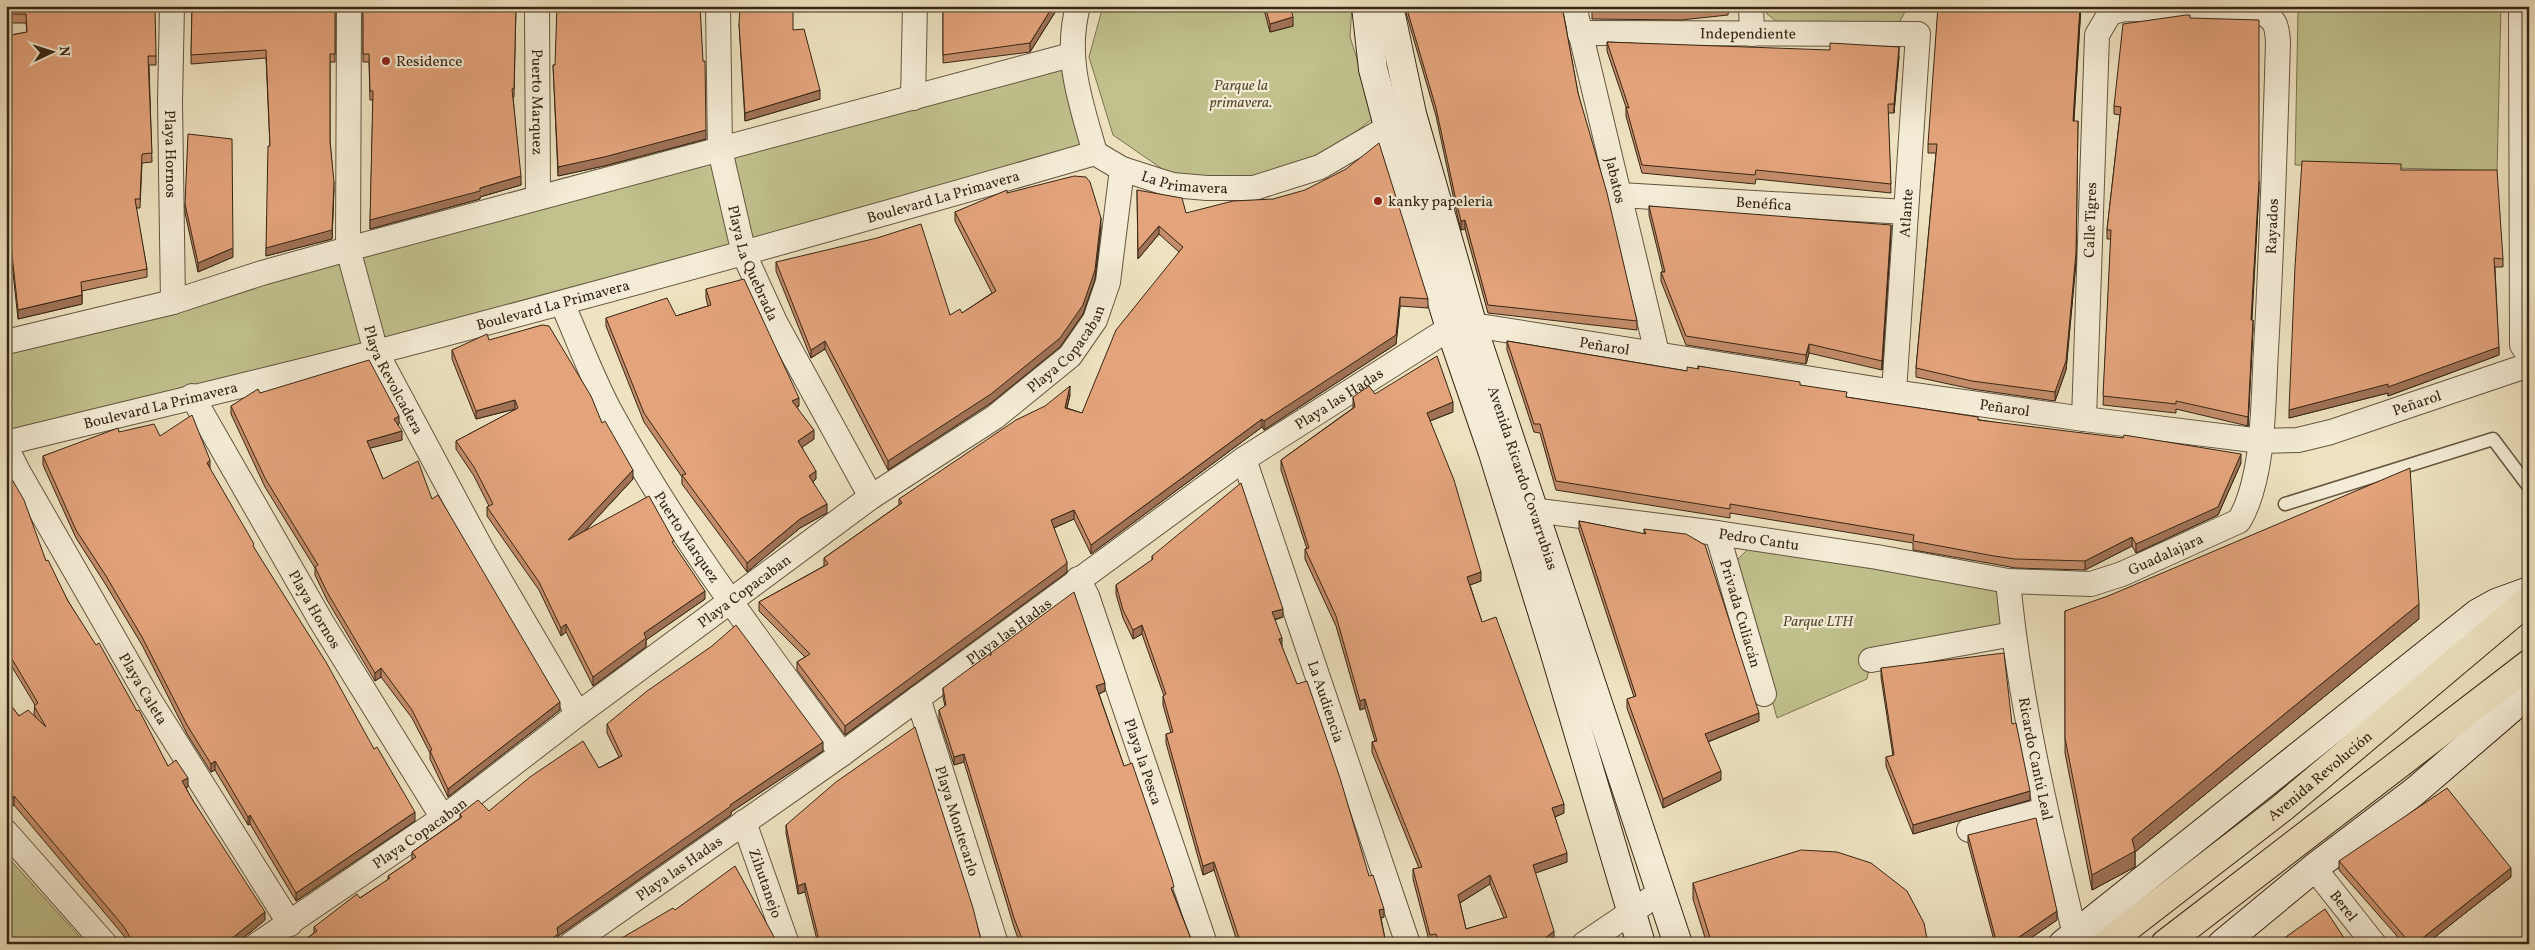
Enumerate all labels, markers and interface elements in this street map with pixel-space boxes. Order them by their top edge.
street label: Independiente [1700,24,1796,46]
north arrow [28,28,78,78]
text: N [54,45,73,57]
street label: Puerto Marquez [525,49,547,155]
place label: Residence [396,52,462,73]
marker: Residence [380,55,392,67]
park label: Parque la primavera. [1210,76,1272,114]
street label: Playa Hornos [158,110,180,198]
street label: Jabatos [1598,155,1630,206]
street label: Boulevard La Primavera [865,166,1022,230]
street label: La Primavera [1138,167,1228,200]
street label: Calle Tigres [2080,182,2103,258]
street label: Atlante [1895,188,1920,238]
place label: kanky papeleria [1388,192,1493,213]
street label: Benéfica [1735,193,1792,217]
marker: kanky papeleria [1372,195,1384,207]
street label: Rayados [2262,198,2285,255]
street label: Playa La Quebrada [721,203,782,325]
street label: Boulevard La Primavera [474,276,632,337]
street label: Playa Copacaban [1023,303,1111,399]
street label: Playa Revolcadera [357,323,427,439]
street label: Peñarol [1578,333,1631,362]
street label: Playa las Hadas [1291,364,1388,436]
street label: Boulevard La Primavera [82,378,240,436]
street label: Avenida Ricardo Covarrubias [1481,384,1562,573]
street label: Peñarol [2390,386,2445,422]
street label: Peñarol [1978,395,2031,423]
street label: Puerto Marquez [648,488,724,588]
street label: Pedro Cantu [1717,524,1801,557]
street label: Guadalajara [2125,529,2207,582]
street label: Playa Copacaban [694,550,796,634]
street label: Privada Culiacán [1713,557,1765,671]
street label: Playa Hornos [282,567,345,653]
street label: Playa las Hadas [963,594,1057,671]
park label: Parque LTH [1783,612,1854,633]
street label: Playa Caleta [113,649,172,730]
street label: La Audiencia [1301,658,1348,746]
street label: Ricardo Cantú Leal [2012,696,2057,823]
street label: Playa la Pesca [1117,716,1166,808]
street label: Avenida Revolución [2264,727,2378,827]
street label: Playa Montecarlo [928,764,983,879]
street label: Playa Copacaban [369,794,473,875]
street label: Playa las Hadas [632,832,728,907]
street label: Zihutanejo [742,846,786,921]
street label: Berel [2324,887,2361,927]

